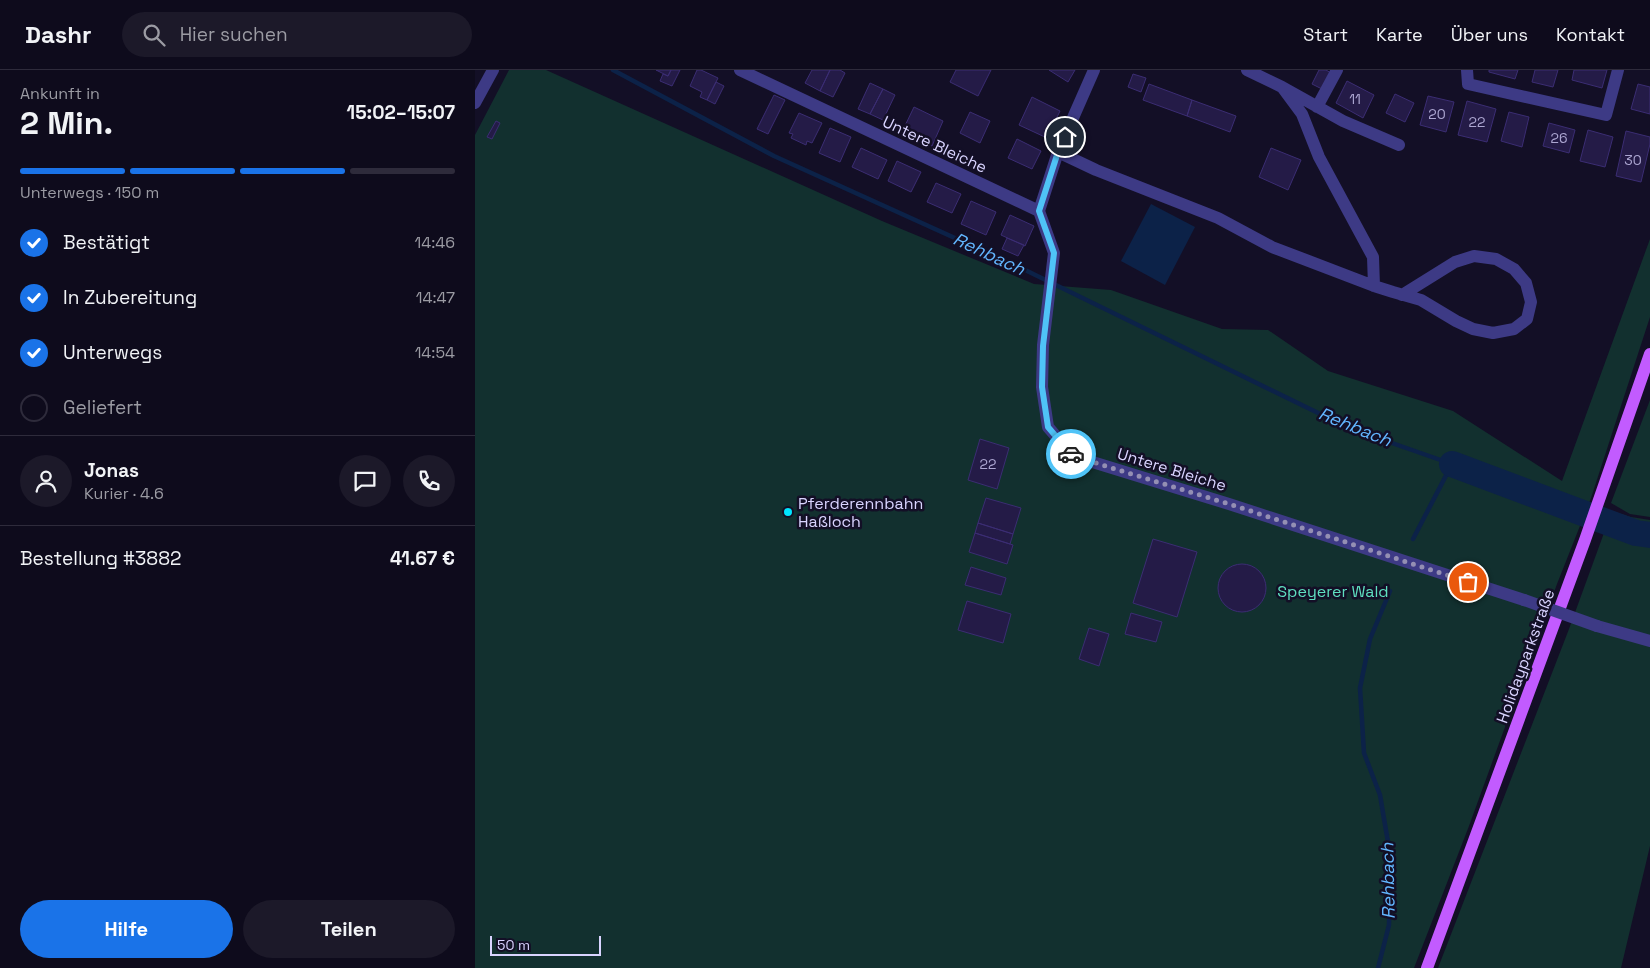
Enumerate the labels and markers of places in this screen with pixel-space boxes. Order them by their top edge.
pin [1044,116,1086,158]
place label: Pferderennbahn Haßloch [798,493,923,532]
marker: Pferderennbahn Haßloch [782,506,794,518]
pin [1447,561,1489,603]

